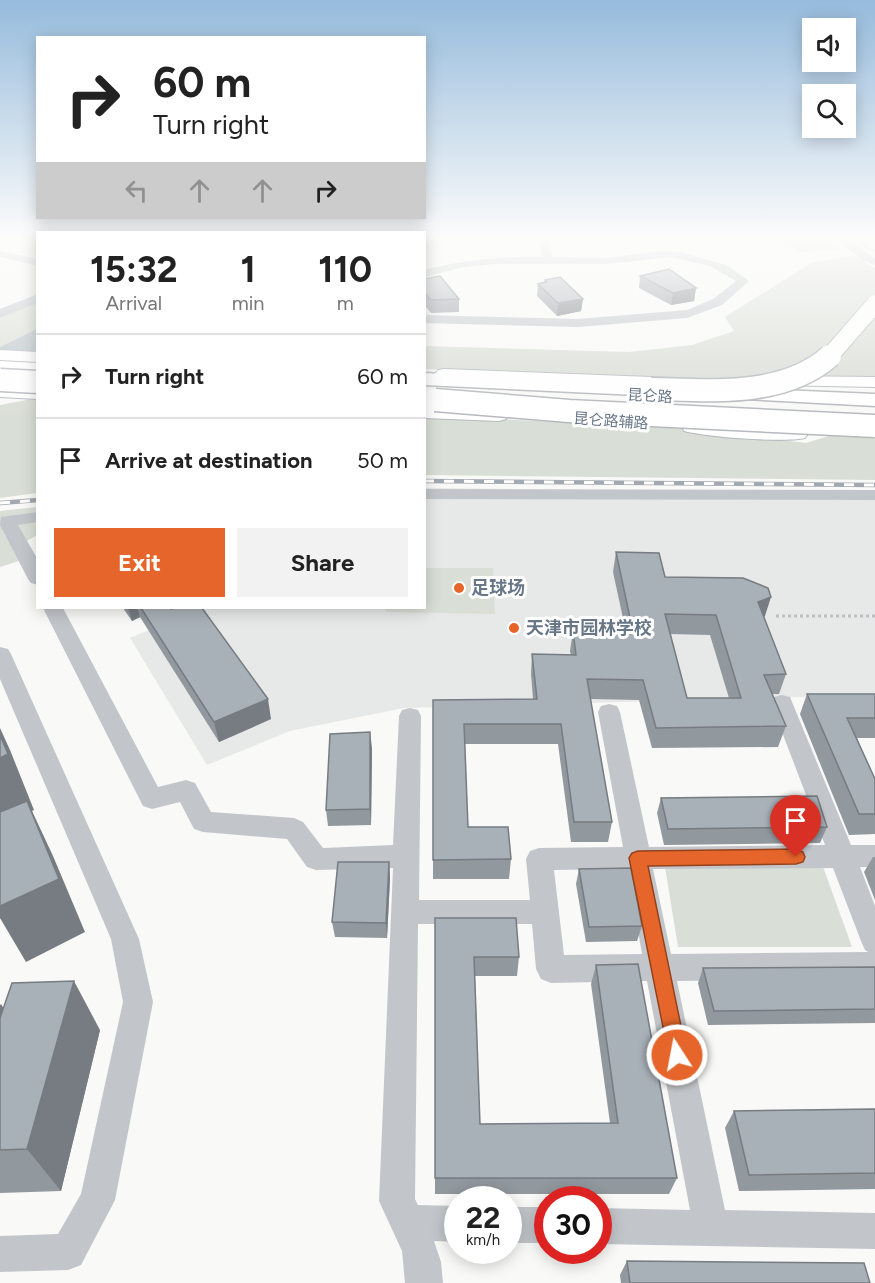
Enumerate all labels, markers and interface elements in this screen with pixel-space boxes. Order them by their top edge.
map controls [802,18,856,138]
button: sound [802,18,856,72]
text: 60 m [153,57,251,108]
icon: right [54,60,132,138]
button: search [802,84,856,138]
text: Turn right [153,108,269,141]
icon: left [120,174,153,207]
icon: ahead [183,174,216,207]
icon: ahead [246,174,279,207]
icon: right [309,174,342,207]
text: 15:32 [90,248,178,291]
text: 1 [240,248,256,291]
text: 110 [318,248,372,291]
text: Arrival [106,291,162,315]
text: min [232,291,264,315]
text: m [337,291,354,315]
icon: right [54,360,87,393]
text: Turn right [105,363,204,390]
text: 60 m [357,363,408,390]
street label: 昆仑路 [627,386,673,406]
street label: 昆仑路辅路 [573,409,649,433]
icon: arrive [54,444,87,477]
text: Arrive at destination [105,447,313,474]
text: 50 m [357,447,408,474]
button: Exit [54,528,225,597]
button: Share [237,528,408,597]
place label: 足球场 [471,577,525,599]
marker: 足球场 [452,581,466,595]
place label: 天津市园林学校 [526,617,652,639]
marker: 天津市园林学校 [507,621,521,635]
pin [770,795,821,857]
icon: arrive [779,804,812,837]
position arrow [645,1023,709,1087]
speed limit sign: 30 [534,1186,612,1264]
text: 22 [466,1199,500,1236]
text: km/h [466,1231,500,1249]

